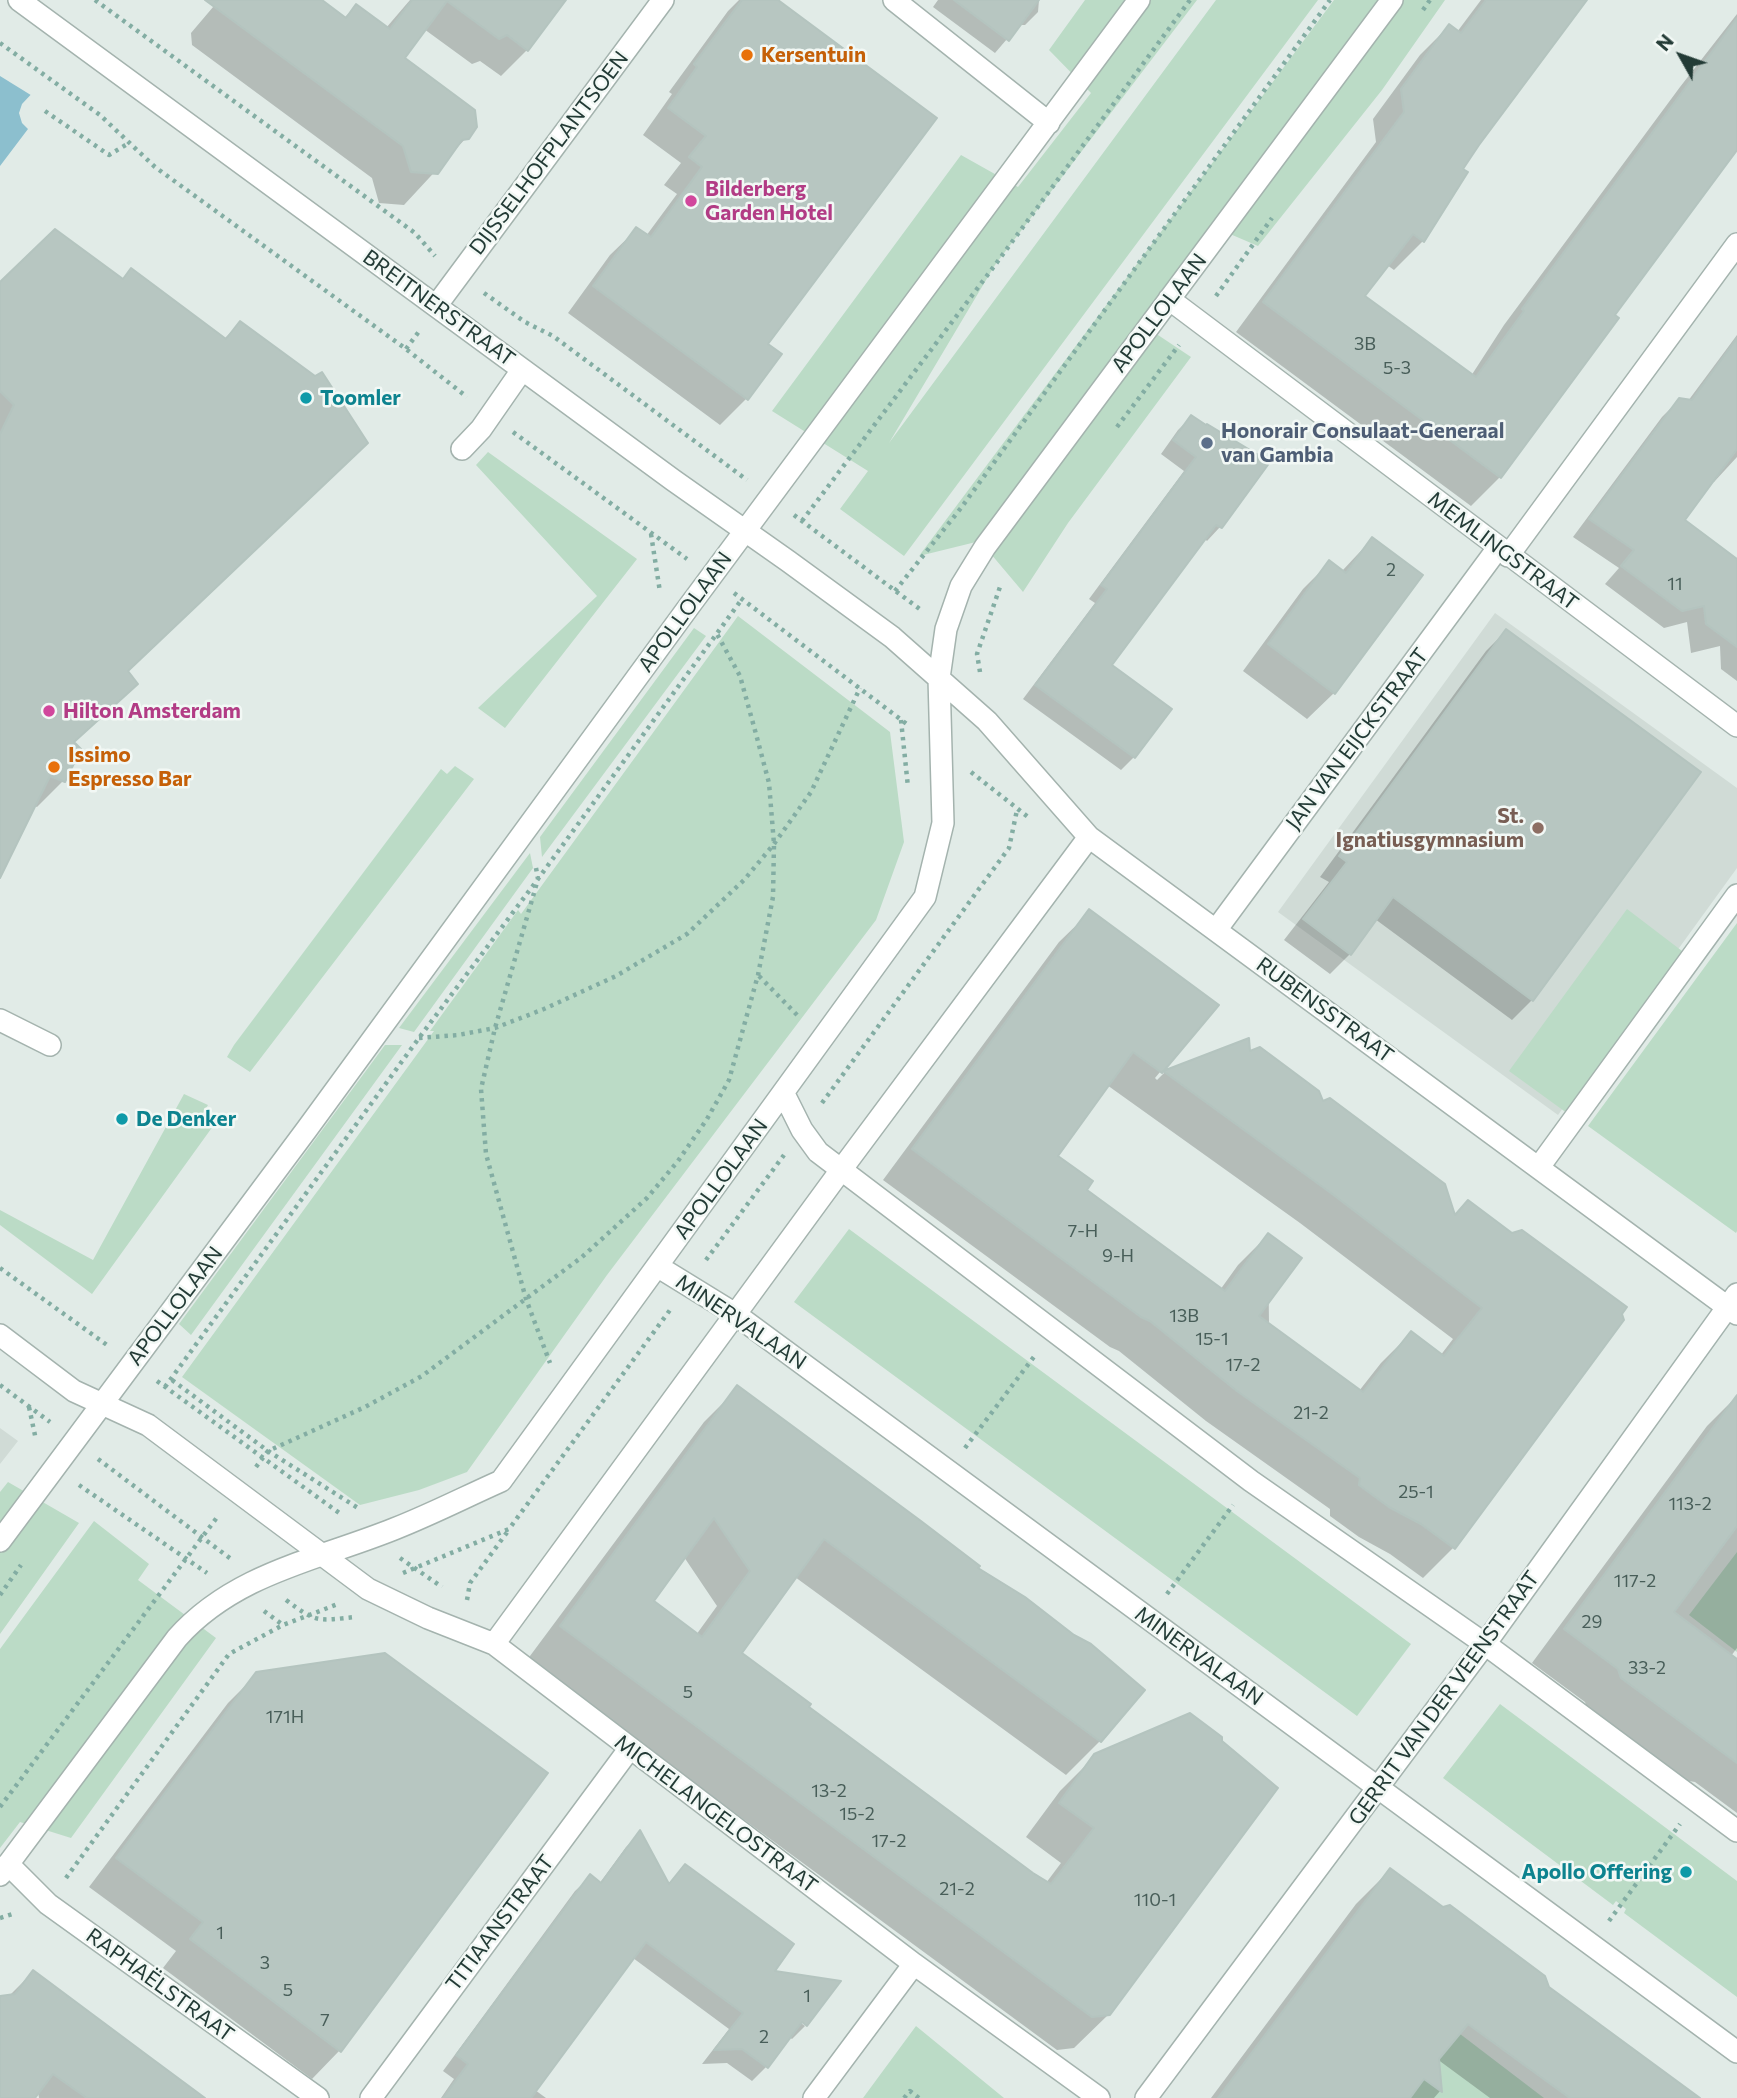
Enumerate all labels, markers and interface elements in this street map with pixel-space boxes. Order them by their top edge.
north arrow [1646,21,1716,91]
text: N [1651,29,1678,55]
place label: Kersentuin [761,42,866,68]
street label: DIJSSELHOFPLANTSOEN [464,46,634,260]
marker: Kersentuin [739,47,755,63]
place label: Bilderberg Garden Hotel [705,176,833,226]
marker: Bilderberg Garden Hotel [683,193,699,209]
street label: BREITNERSTRAAT [358,244,520,372]
street label: APOLLOLAAN [1106,249,1212,377]
house number: 3B [1354,333,1376,355]
house number: 5-3 [1383,357,1411,379]
place label: Toomler [320,385,401,411]
marker: Toomler [298,390,314,406]
place label: Honorair Consulaat-Generaal van Gambia [1221,418,1504,468]
marker: Honorair Consulaat-Generaal van Gambia [1199,435,1215,451]
street label: MEMLINGSTRAAT [1423,486,1583,616]
street label: APOLLOLAAN [633,547,737,677]
house number: 2 [1386,559,1396,581]
house number: 11 [1667,573,1683,595]
street label: JAN VAN EIJCKSTRAAT [1280,643,1434,835]
place label: Hilton Amsterdam [63,698,241,724]
marker: Hilton Amsterdam [41,703,57,719]
place label: Issimo Espresso Bar [68,742,192,792]
marker: Issimo Espresso Bar [46,759,62,775]
place label: St. Ignatiusgymnasium [1336,803,1524,853]
marker: St. Ignatiusgymnasium [1530,820,1546,836]
street label: RUBENSSTRAAT [1252,952,1398,1068]
place label: De Denker [136,1106,236,1132]
marker: De Denker [114,1111,130,1127]
street label: APOLLOLAAN [669,1114,773,1244]
house number: 7-H [1068,1220,1098,1242]
street label: APOLLOLAAN [122,1242,228,1370]
house number: 9-H [1102,1245,1134,1267]
street label: MINERVALAAN [671,1269,811,1375]
house number: 13B [1169,1305,1199,1327]
house number: 15-1 [1195,1328,1229,1350]
house number: 17-2 [1226,1354,1260,1376]
house number: 21-2 [1293,1402,1329,1424]
house number: 25-1 [1398,1481,1434,1503]
house number: 113-2 [1668,1493,1712,1515]
street label: GERRIT VAN DER VEENSTRAAT [1343,1566,1545,1830]
house number: 117-2 [1614,1570,1656,1592]
street label: MINERVALAAN [1130,1601,1268,1711]
house number: 29 [1582,1611,1602,1633]
house number: 33-2 [1628,1657,1666,1679]
house number: 5 [683,1681,693,1703]
house number: 171H [266,1706,304,1728]
street label: MICHELANGELOSTRAAT [609,1729,823,1899]
house number: 13-2 [811,1780,847,1802]
house number: 15-2 [839,1803,875,1825]
house number: 17-2 [872,1830,906,1852]
street label: TITIAANSTRAAT [441,1850,559,1996]
place label: Apollo Offering [1521,1859,1672,1885]
marker: Apollo Offering [1678,1864,1694,1880]
house number: 21-2 [939,1878,975,1900]
house number: 110-1 [1134,1889,1176,1911]
house number: 1 [216,1922,224,1944]
street label: RAPHAËLSTRAAT [81,1923,239,2047]
house number: 3 [260,1952,270,1974]
house number: 5 [283,1979,293,2001]
house number: 1 [803,1985,811,2007]
house number: 7 [320,2009,330,2031]
house number: 2 [759,2026,769,2048]

